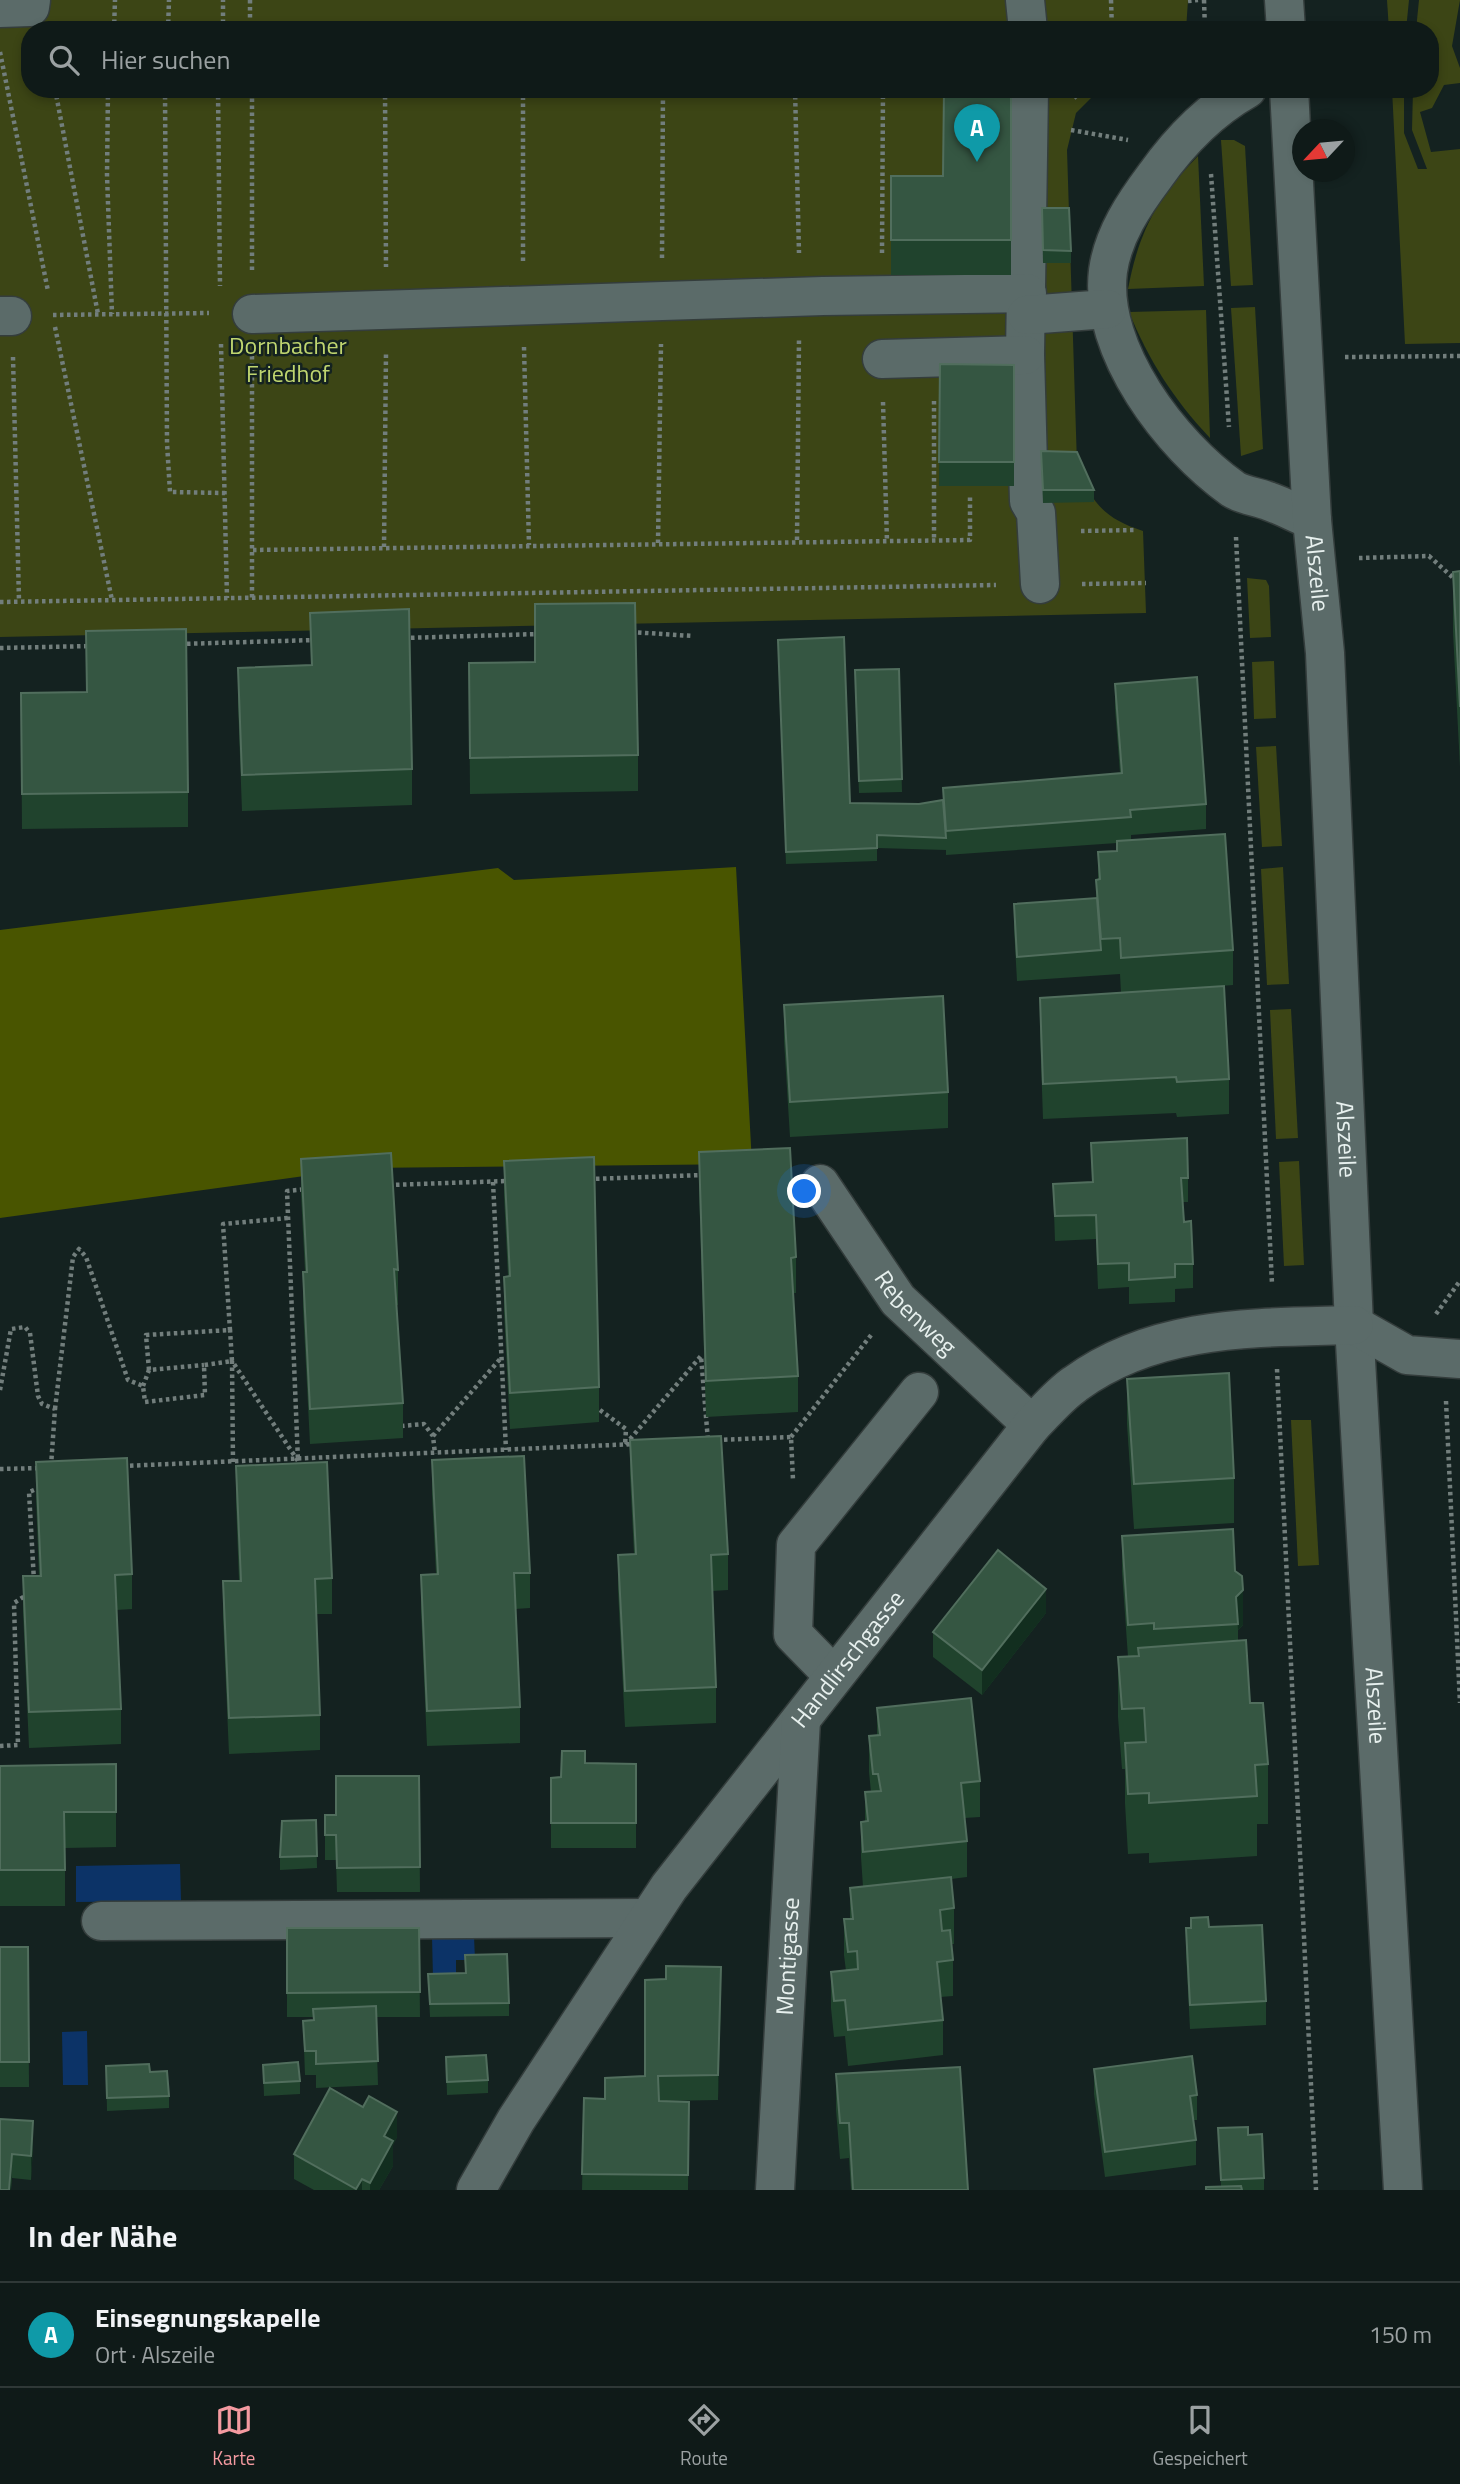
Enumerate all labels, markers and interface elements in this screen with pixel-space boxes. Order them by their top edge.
search box [21,21,1439,98]
text: Hier suchen [101,40,230,79]
icon: search [45,41,83,79]
pin: A [954,104,1000,162]
north arrow [1292,119,1355,182]
park label: Dornbacher Friedhof [229,327,347,391]
street label: Alszeile [1297,533,1340,613]
street label: Alszeile [1327,1100,1367,1178]
your location [787,1174,821,1208]
street label: Rebenweg [866,1263,966,1363]
street label: Handlirschgasse [782,1582,913,1735]
street label: Alszeile [1356,1666,1397,1745]
street label: Montigasse [766,1896,808,2016]
text: In der Nähe [28,2213,177,2259]
text: Einsegnungskapelle [95,2298,321,2337]
text: A [44,2317,58,2352]
text: 150 m [1369,2317,1432,2352]
text: Ort · Alszeile [95,2337,215,2372]
tab: Karte [212,2401,255,2472]
tab: Route [680,2401,728,2472]
tab: Gespeichert [1152,2401,1248,2472]

